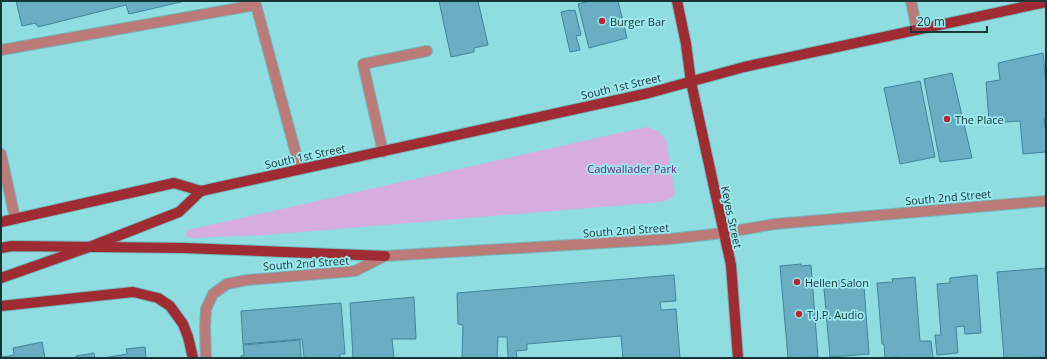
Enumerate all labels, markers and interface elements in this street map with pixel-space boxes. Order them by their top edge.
scale bar [911,8,987,34]
text: 20 m [917,13,945,30]
place label: Burger Bar [610,14,666,29]
marker: Burger Bar [597,16,607,26]
street label: South 1st Street [579,69,663,103]
place label: The Place [955,112,1004,127]
marker: The Place [942,114,952,124]
street label: South 1st Street [263,140,347,172]
park label: Cadwallader Park [587,161,677,176]
street label: Keyes Street [718,184,746,250]
street label: South 2nd Street [904,186,992,208]
street label: South 2nd Street [582,220,670,240]
street label: South 2nd Street [262,253,350,273]
place label: Hellen Salon [805,275,869,290]
marker: Hellen Salon [792,277,802,287]
place label: T.J.P. Audio [807,307,864,322]
marker: T.J.P. Audio [794,309,804,319]

